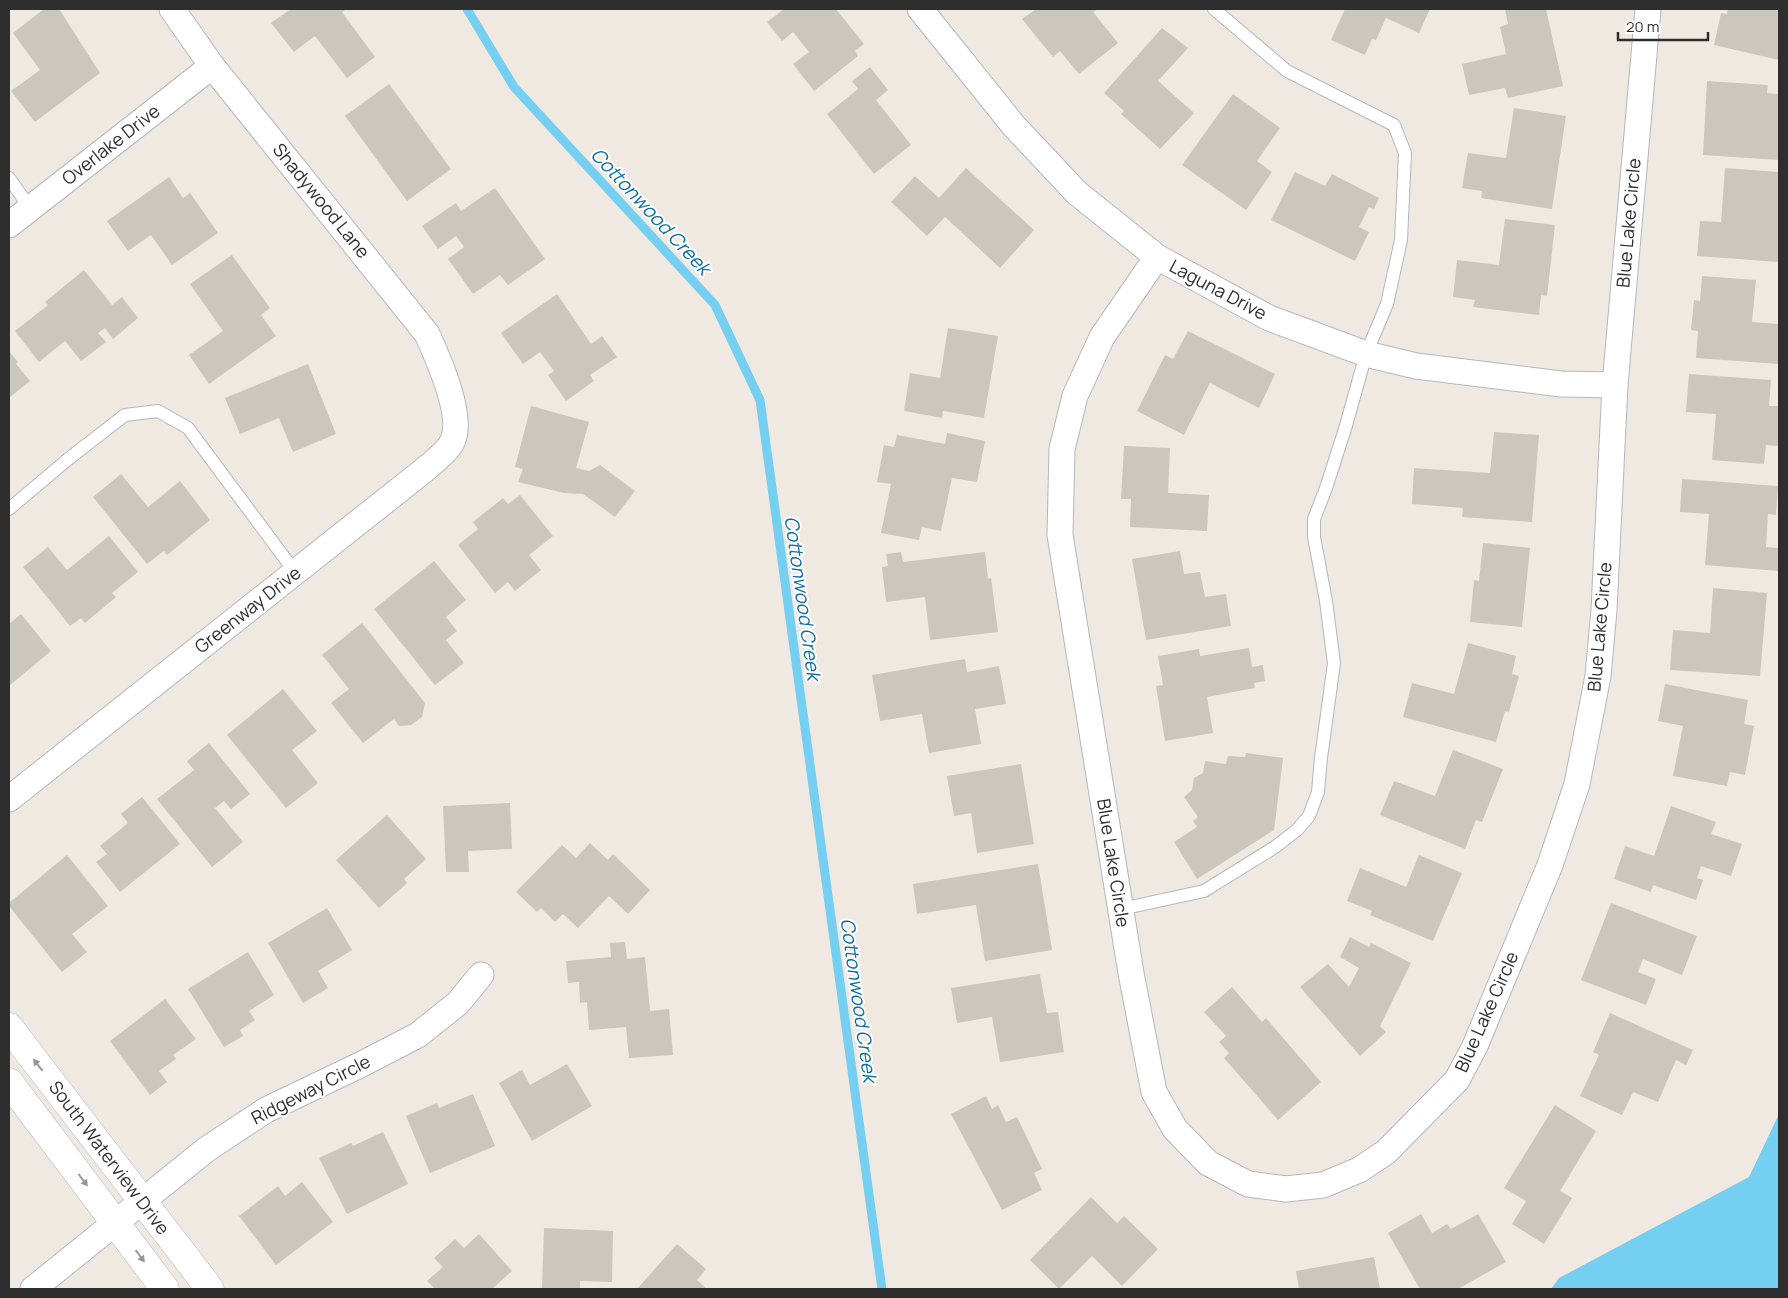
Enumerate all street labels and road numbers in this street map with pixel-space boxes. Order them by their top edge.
street label: Overlake Drive [57,98,164,190]
street label: Shadywood Lane [268,138,376,263]
street label: Blue Lake Circle [1610,157,1646,289]
street label: Laguna Drive [1166,253,1271,325]
street label: Greenway Drive [189,560,305,658]
street label: Blue Lake Circle [1581,561,1617,693]
street label: Blue Lake Circle [1092,797,1136,929]
street label: Blue Lake Circle [1449,947,1523,1076]
street label: Ridgeway Circle [247,1049,374,1129]
street label: South Waterview Drive [44,1076,176,1239]

